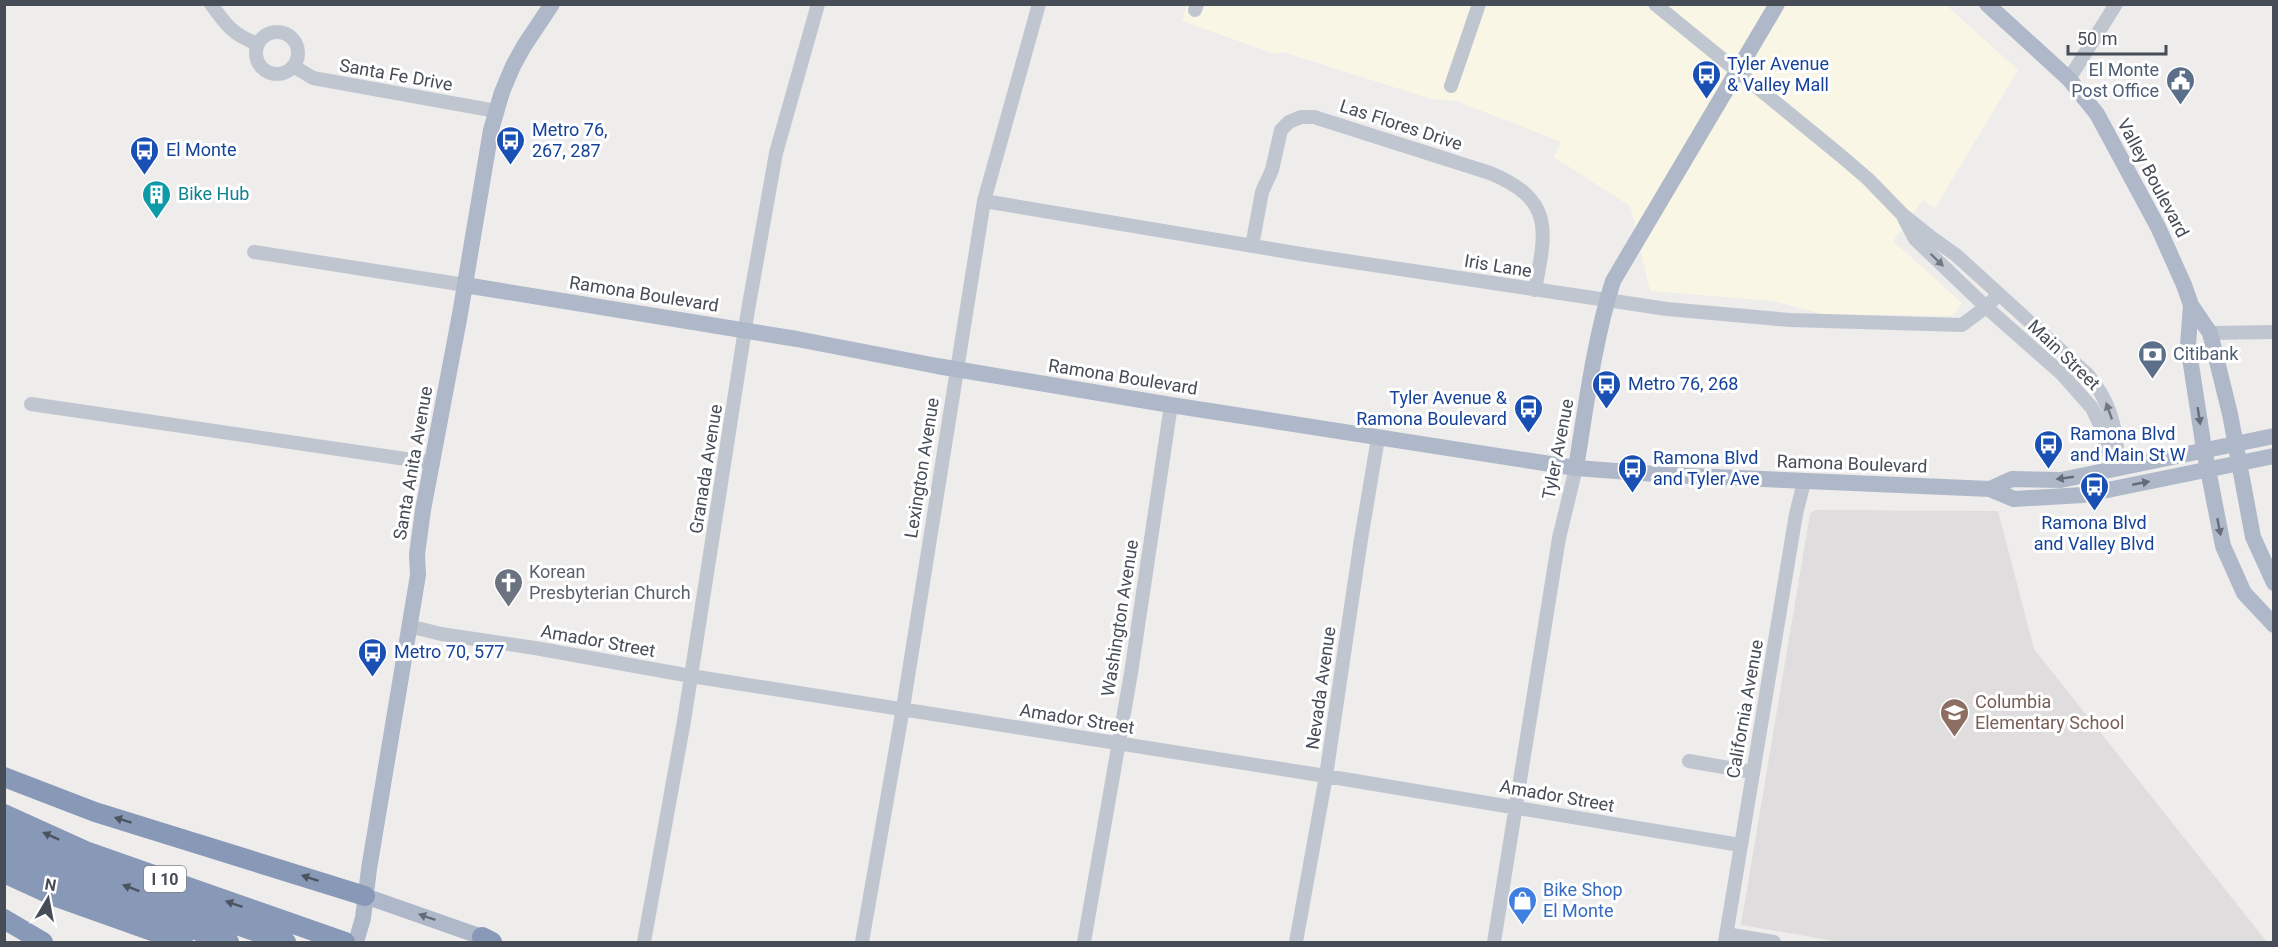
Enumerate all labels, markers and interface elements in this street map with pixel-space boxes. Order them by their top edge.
scale bar [2068,18,2166,56]
text: 50 m [2077,28,2117,49]
place label: Tyler Avenue & Valley Mall [1727,53,1829,95]
street label: Santa Fe Drive [338,54,454,95]
bus stop icon: Tyler Avenue & Valley Mall [1690,58,1722,100]
place label: El Monte Post Office [2071,59,2159,101]
public building icon: El Monte Post Office [2164,64,2196,106]
street label: Las Flores Drive [1337,95,1465,154]
street label: Valley Boulevard [2113,115,2194,241]
place label: Metro 76, 267, 287 [532,119,608,161]
bus stop icon: Metro 76, 267, 287 [495,124,527,166]
bus stop icon: El Monte [129,134,161,176]
place label: El Monte [166,139,236,160]
building icon: Bike Hub [141,178,173,220]
place label: Bike Hub [178,183,249,204]
street label: Iris Lane [1463,250,1533,281]
one-way arrow [1930,253,1945,267]
street label: Ramona Boulevard [568,271,720,316]
street label: Main Street [2024,315,2105,394]
bank icon: Citibank [2136,338,2168,380]
place label: Citibank [2173,343,2239,364]
street label: Ramona Boulevard [1047,354,1199,399]
bus stop icon: Metro 76, 268 [1591,368,1623,410]
place label: Metro 76, 268 [1628,373,1738,394]
street label: Santa Anita Avenue [389,384,436,541]
place label: Tyler Avenue & Ramona Boulevard [1356,387,1508,429]
bus stop icon: Tyler Avenue & Ramona Boulevard [1512,392,1544,434]
street label: Lexington Avenue [900,396,943,540]
street label: Tyler Avenue [1537,397,1578,501]
one-way arrow [2103,401,2113,419]
street label: Granada Avenue [685,403,726,535]
one-way arrow [2195,407,2204,426]
place label: Ramona Blvd and Main St W [2070,423,2186,465]
bus stop icon: Ramona Blvd and Main St W [2033,428,2065,470]
place label: Ramona Blvd and Tyler Ave [1653,447,1760,489]
street label: Ramona Boulevard [1776,450,1928,477]
bus stop icon: Ramona Blvd and Tyler Ave [1616,452,1648,494]
bus stop icon: Ramona Blvd and Valley Blvd [2078,470,2110,512]
one-way arrow [2055,474,2074,483]
one-way arrow [2132,478,2151,487]
place label: Ramona Blvd and Valley Blvd [2034,512,2154,554]
one-way arrow [2215,518,2224,537]
street label: Washington Avenue [1097,538,1142,698]
place label: Korean Presbyterian Church [529,561,691,603]
church icon: Korean Presbyterian Church [492,566,524,608]
street label: Amador Street [539,620,657,661]
street label: Nevada Avenue [1301,625,1340,751]
bus stop icon: Metro 70, 577 [357,636,389,678]
street label: California Avenue [1722,638,1767,780]
place label: Metro 70, 577 [394,641,504,662]
place label: Columbia Elementary School [1975,691,2124,733]
school or university icon: Columbia Elementary School [1938,696,1970,738]
street label: Amador Street [1018,699,1136,738]
street label: Amador Street [1498,775,1616,816]
one-way arrow [114,815,132,825]
one-way arrow [43,831,60,840]
road number: I 10 [144,866,186,892]
north arrow [18,869,78,929]
one-way arrow [301,873,319,882]
text: N [43,874,58,895]
place label: Bike Shop El Monte [1543,879,1623,921]
one-way arrow [122,883,140,893]
shop icon: Bike Shop El Monte [1506,884,1538,926]
one-way arrow [225,898,243,908]
one-way arrow [418,912,436,922]

